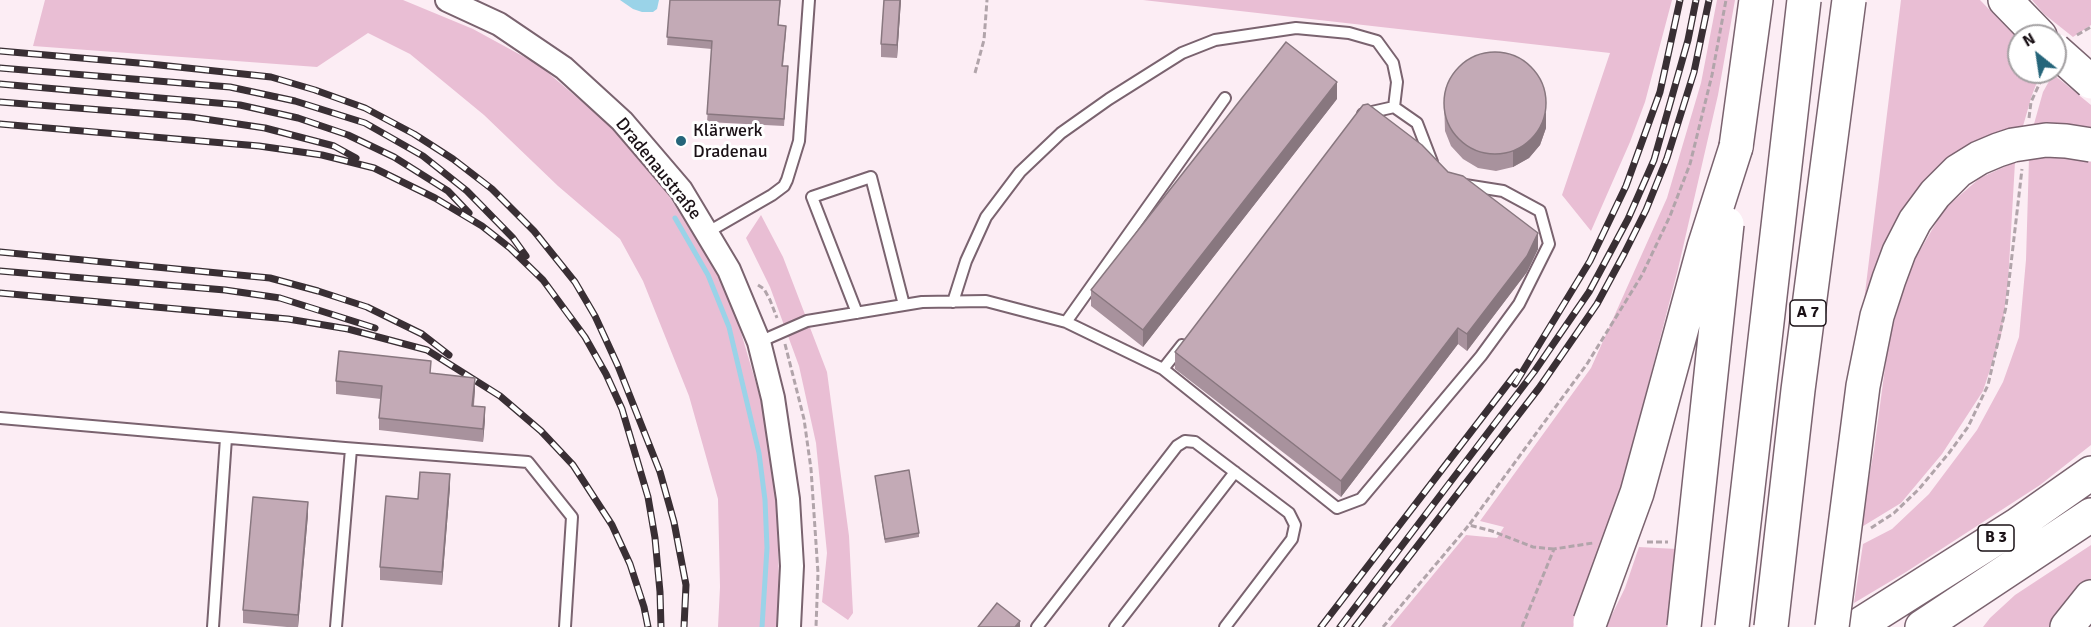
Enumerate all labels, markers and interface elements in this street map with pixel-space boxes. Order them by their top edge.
north arrow [2007,24,2067,84]
text: N [2019,29,2039,52]
street label: Dradenaustraße [610,114,706,224]
place label: Klärwerk Dradenau [693,120,768,162]
marker: Klärwerk Dradenau [674,134,688,148]
road number: A 7 [1790,300,1826,326]
road number: B 3 [1978,525,2014,551]

